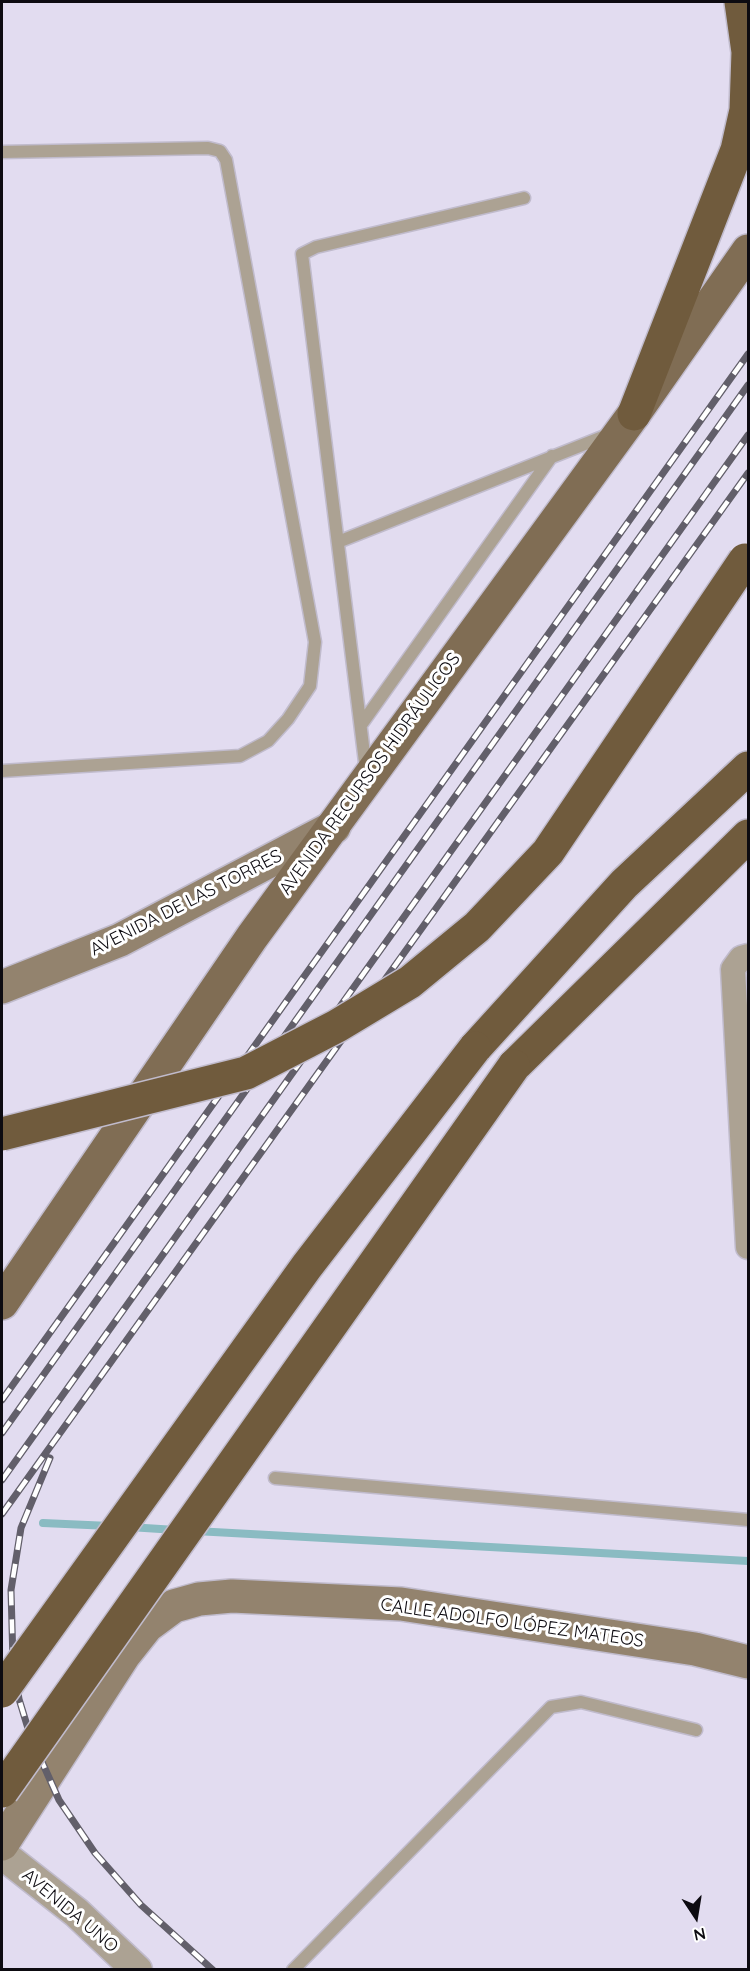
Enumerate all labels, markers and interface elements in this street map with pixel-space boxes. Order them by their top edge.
street label: AVENIDA RECURSOS HIDRÁULICOS [275,649,465,899]
street label: AVENIDA DE LAS TORRES [87,845,285,961]
street label: CALLE ADOLFO LÓPEZ MATEOS [379,1594,645,1652]
street label: AVENIDA UNO [18,1865,122,1957]
north arrow [666,1887,726,1947]
text: N [692,1924,708,1946]

